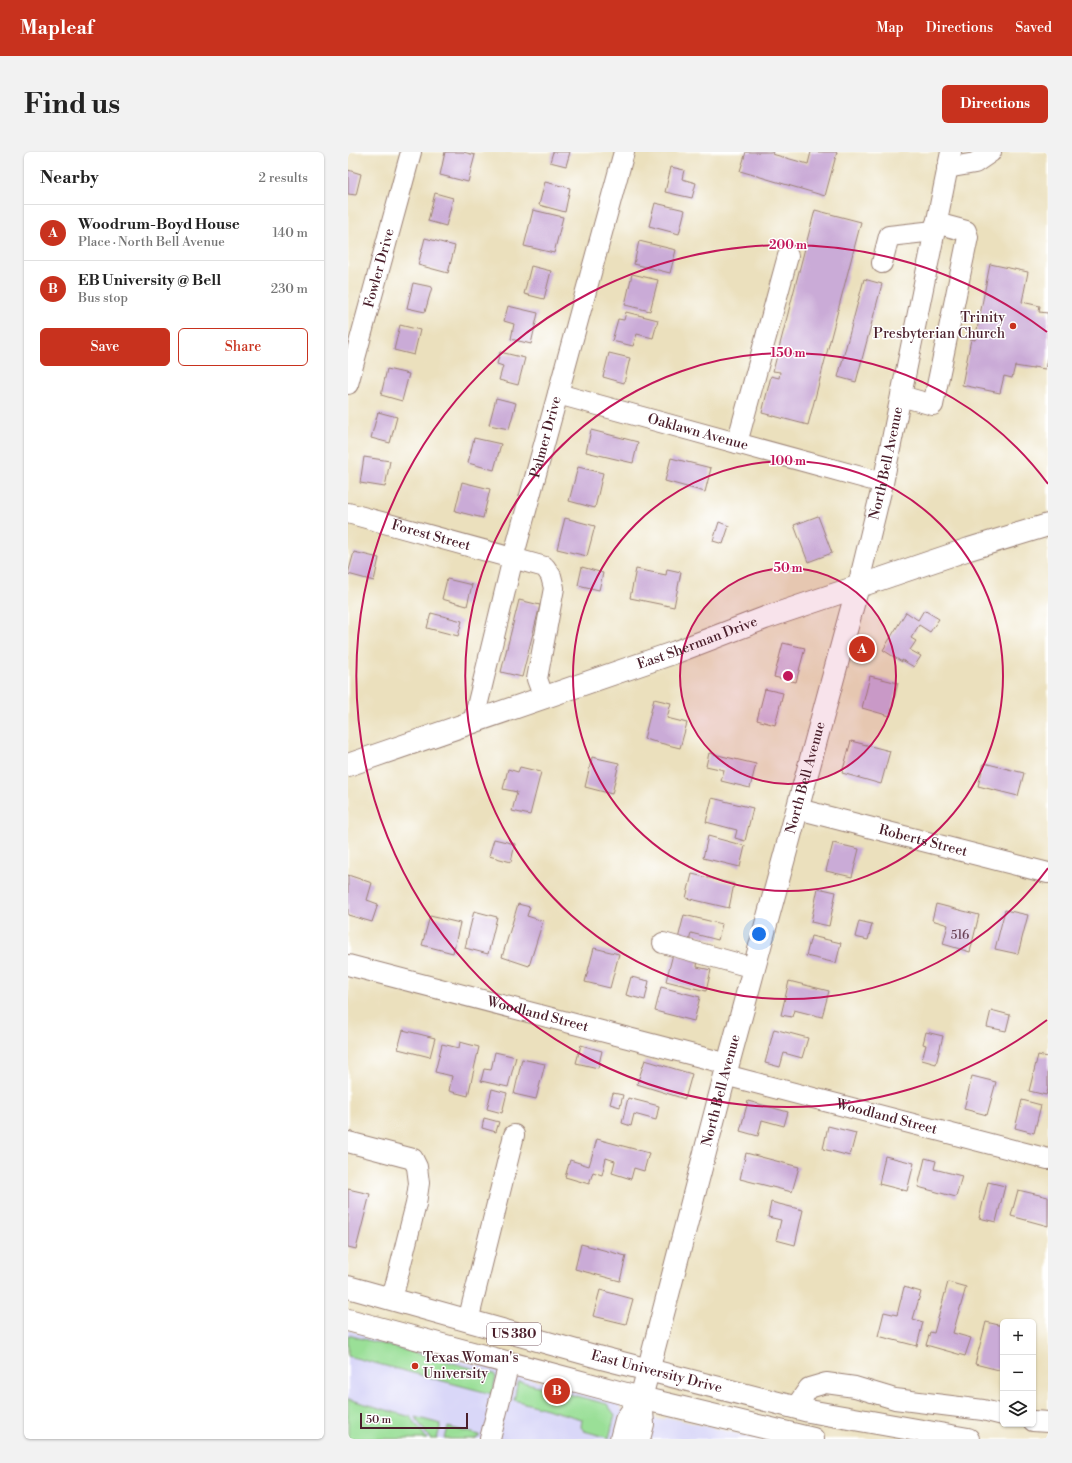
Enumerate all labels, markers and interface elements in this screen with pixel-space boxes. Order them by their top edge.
text: Mapleaf [20,16,93,40]
text: Map [876,19,904,37]
text: Directions [926,19,993,37]
text: Saved [1015,19,1052,37]
button: Directions [942,85,1048,123]
text: Find us [24,87,120,122]
text: Nearby [40,167,99,189]
text: 2 results [259,170,308,186]
text: Woodrum-Boyd House [78,215,240,234]
text: A [48,225,58,241]
text: 140 m [272,225,308,241]
street label: Fowler Drive [360,227,399,310]
text: Place · North Bell Avenue [78,234,225,250]
text: 200 m [769,238,807,253]
text: EB University @ Bell [78,271,221,290]
text: B [48,281,58,297]
text: 230 m [271,281,308,297]
text: Bus stop [78,290,128,306]
place label: Trinity Presbyterian Church [873,309,1006,343]
marker: Trinity Presbyterian Church [1008,321,1018,331]
button: Save [40,328,170,366]
button: Share [178,328,308,366]
text: 150 m [771,346,805,361]
street label: Palmer Drive [526,394,566,480]
street label: North Bell Avenue [865,405,907,522]
street label: Oaklawn Avenue [646,410,750,455]
text: 100 m [770,454,806,469]
street label: Forest Street [389,516,473,555]
text: 50 m [773,561,803,576]
street label: East Sherman Drive [635,613,760,674]
pin: A [849,634,875,664]
centre of rings [781,669,795,683]
street label: North Bell Avenue [782,720,830,836]
street label: Roberts Street [877,821,969,861]
your location [749,924,769,944]
house number: 516 [951,928,969,943]
street label: Woodland Street [484,992,590,1036]
street label: North Bell Avenue [698,1032,745,1149]
street label: Woodland Street [833,1095,939,1139]
map controls [1000,1319,1036,1427]
button: + [1000,1319,1036,1355]
road number: US 380 [487,1323,541,1345]
street label: East University Drive [589,1346,724,1397]
place label: Texas Woman's University [423,1349,519,1383]
button: − [1000,1355,1036,1391]
marker: Texas Woman's University [410,1361,420,1371]
pin: B [544,1376,570,1406]
button: layers [1000,1391,1036,1427]
scale bar [360,1411,468,1430]
text: 50 m [366,1413,391,1427]

